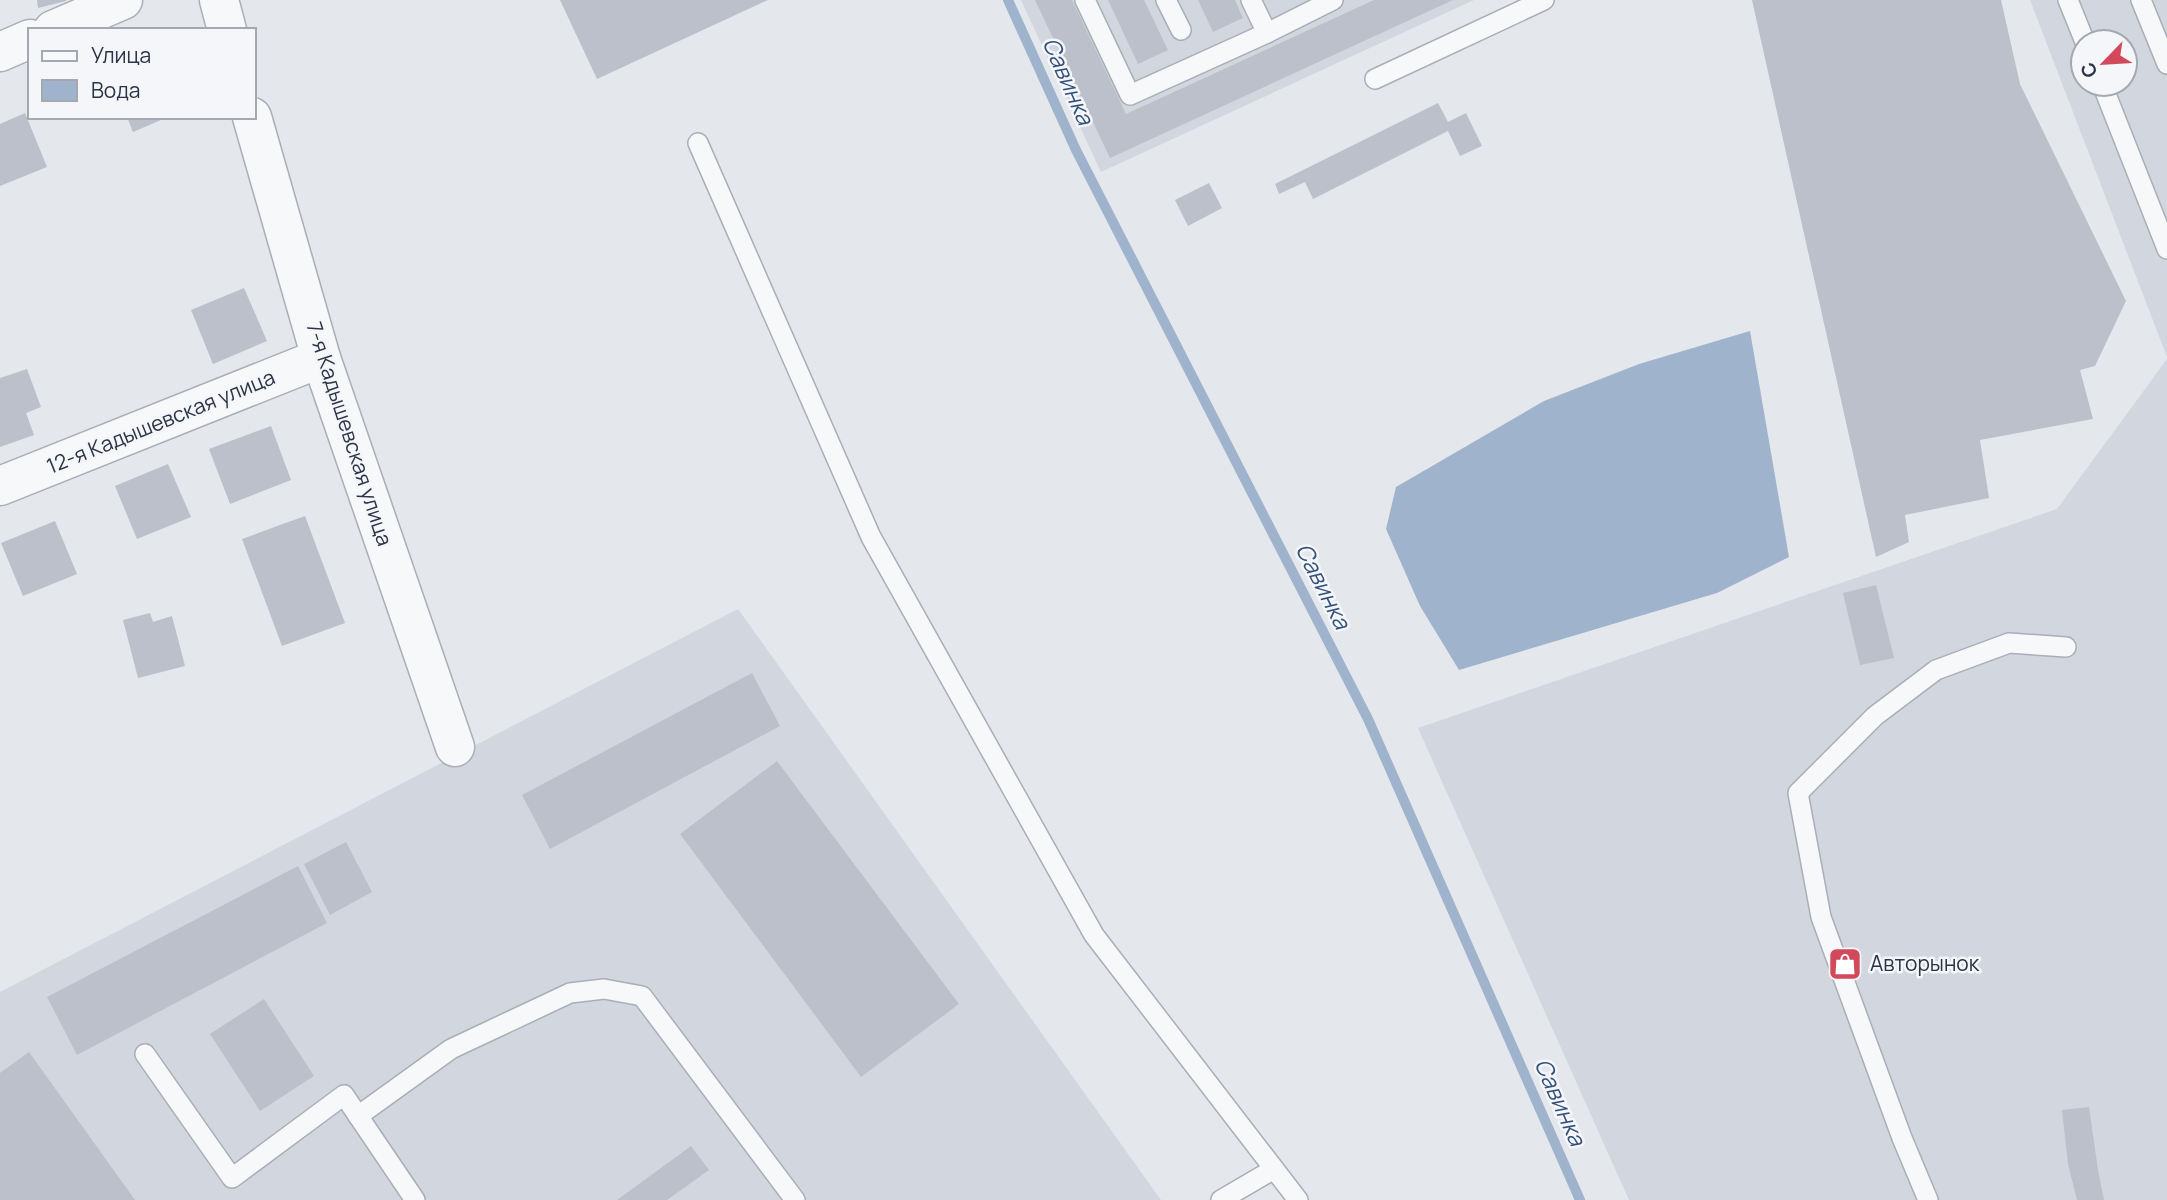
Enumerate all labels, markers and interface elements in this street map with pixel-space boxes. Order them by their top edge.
legend [28,28,256,119]
north arrow [2069,28,2139,98]
water label: Савинка [1036,32,1103,130]
text: Улица [91,41,151,69]
text: С [2074,58,2103,82]
text: Вода [91,76,141,104]
street label: 7-я Кадышевская улица [300,318,399,549]
street label: 12-я Кадышевская улица [42,362,279,480]
water label: Савинка [1289,537,1360,635]
shop icon: Авторынок [1826,945,1864,983]
place label: Авторынок [1870,949,1980,977]
water label: Савинка [1528,1053,1595,1151]

